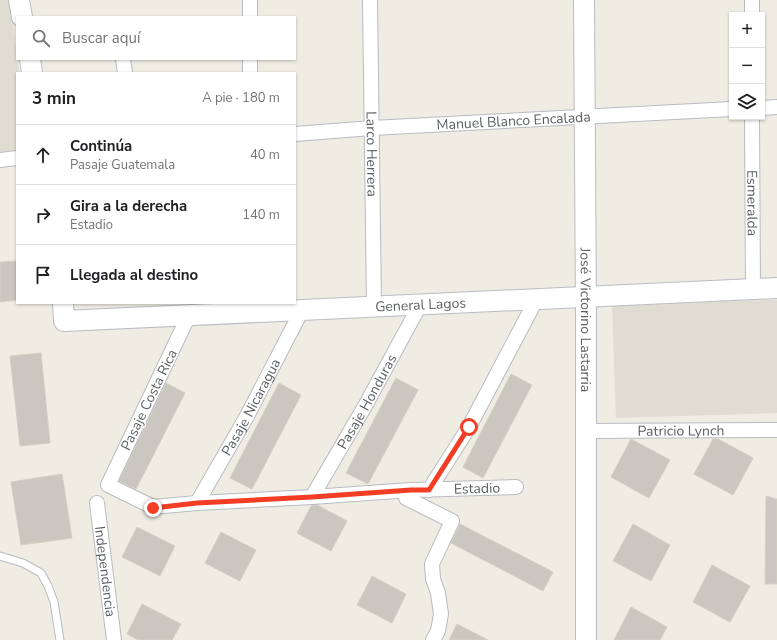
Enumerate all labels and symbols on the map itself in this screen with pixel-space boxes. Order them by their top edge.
street label: Manuel Blanco Encalada [436,107,591,134]
street label: Larco Herrera [362,111,382,197]
street label: Esmeralda [743,170,762,236]
street label: José Victorino Lastarria [576,247,596,392]
street label: General Lagos [375,293,467,316]
street label: Pasaje Costa Rica [116,346,182,454]
street label: Pasaje Honduras [332,351,401,453]
street label: Pasaje Nicaragua [217,355,285,459]
route start [460,418,478,436]
street label: Patricio Lynch [638,421,724,440]
street label: Estadio [454,478,501,498]
route end [144,499,162,517]
street label: Independencia [90,525,121,618]

